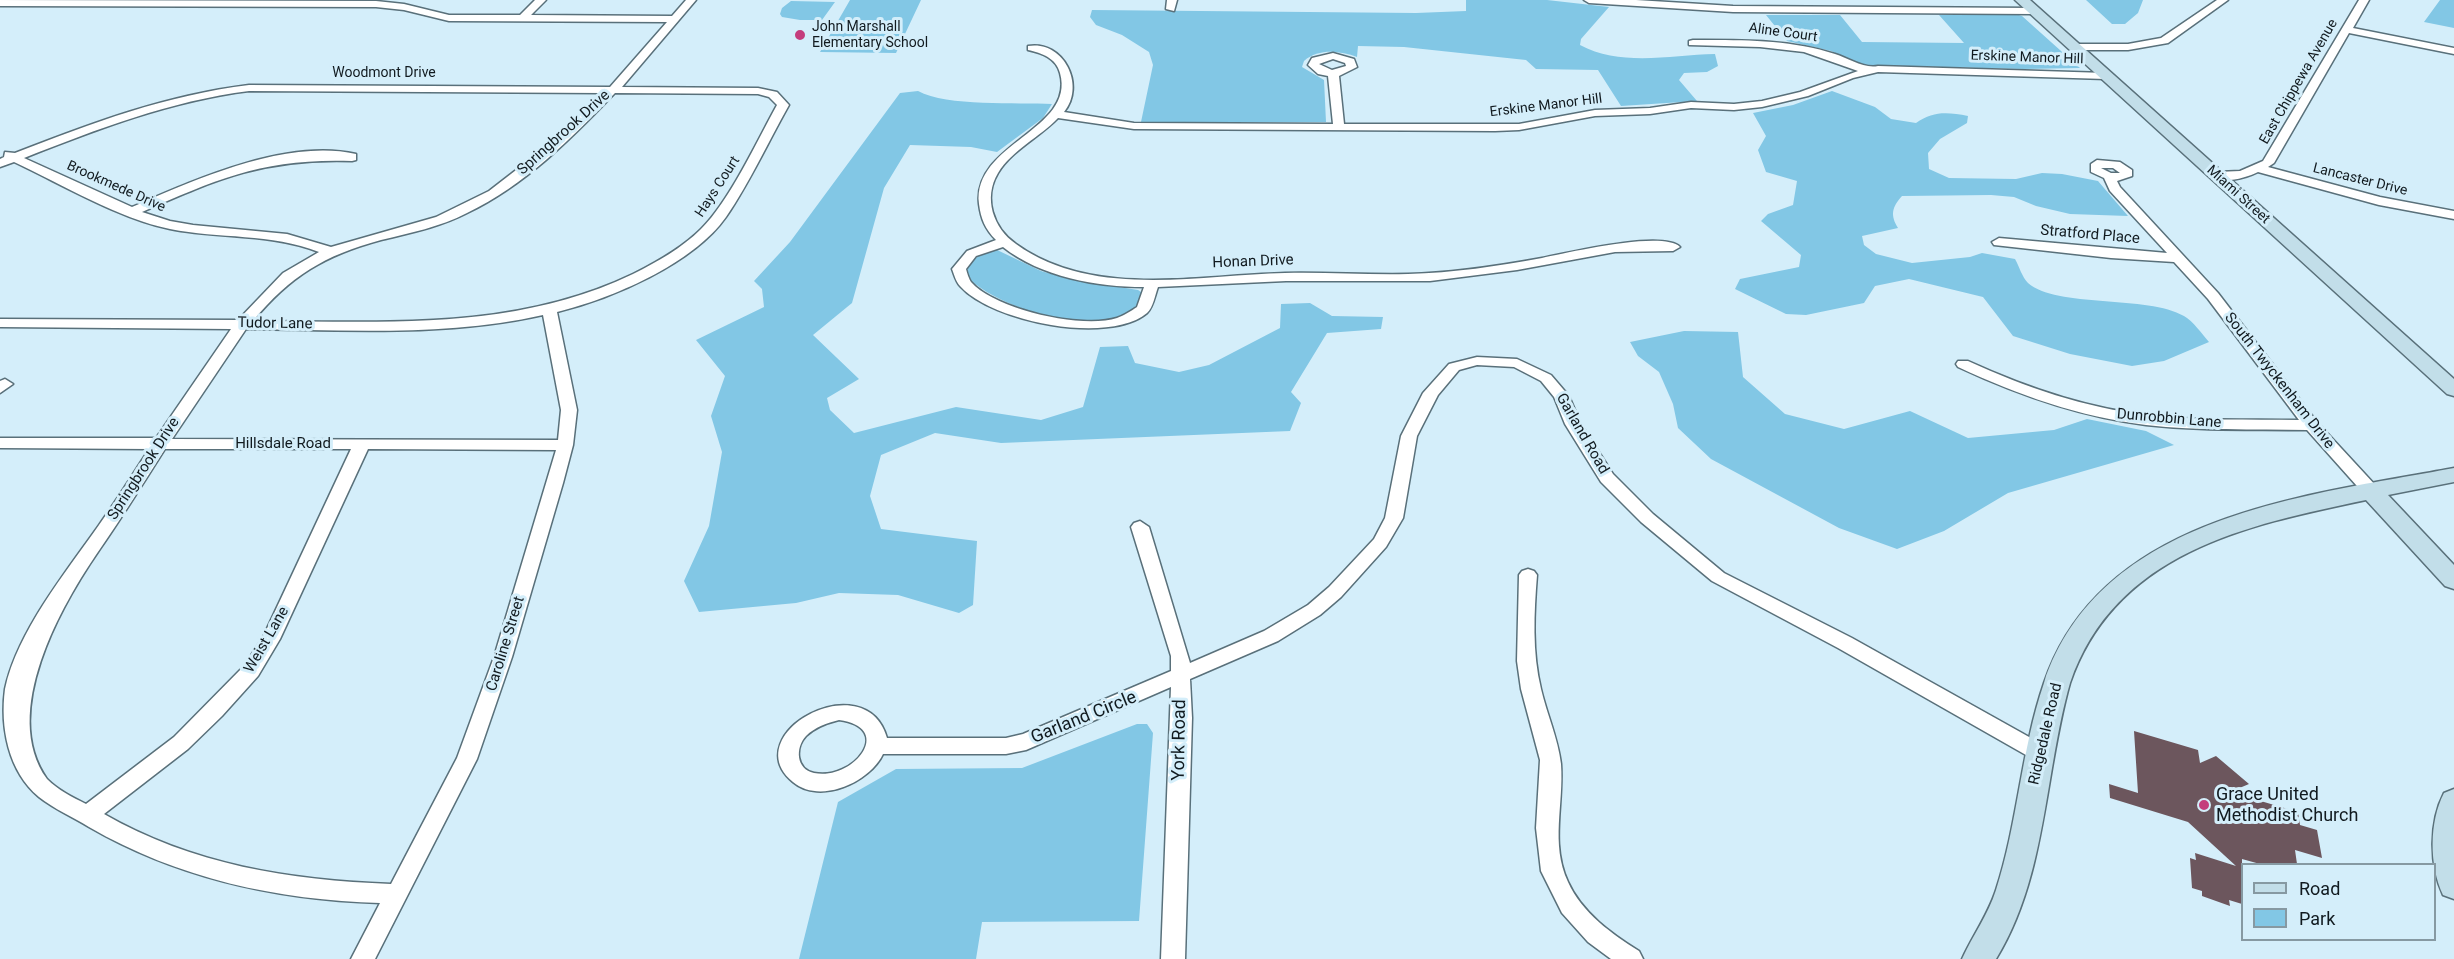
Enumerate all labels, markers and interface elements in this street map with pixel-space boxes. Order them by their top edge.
street label: East Chippewa Avenue [2256,16,2342,148]
place label: John Marshall Elementary School [812,19,928,51]
street label: Aline Court [1748,20,1818,46]
marker: John Marshall Elementary School [793,28,807,42]
street label: Erskine Manor Hill [1970,48,2084,68]
street label: Woodmont Drive [332,65,436,81]
street label: Springbrook Drive [514,87,614,179]
street label: Erskine Manor Hill [1489,91,1603,121]
street label: Hays Court [692,153,744,221]
street label: Brookmede Drive [64,158,168,216]
street label: Lancaster Drive [2311,160,2409,200]
street label: Miami Street [2203,162,2273,228]
street label: Stratford Place [2040,222,2140,248]
street label: Honan Drive [1212,252,1294,272]
street label: South Twyckenham Drive [2220,309,2338,453]
street label: Tudor Lane [237,314,313,334]
street label: Garland Road [1552,390,1612,478]
street label: Dunrobbin Lane [2116,405,2222,433]
street label: Springbrook Drive [104,415,184,523]
street label: Hillsdale Road [235,435,331,453]
street label: Caroline Street [483,594,529,694]
street label: Weist Lane [241,604,293,676]
street label: Ridgedale Road [2026,681,2066,787]
street label: Garland Circle [1028,687,1140,749]
street label: York Road [1168,699,1192,781]
place label: Grace United Methodist Church [2216,784,2358,826]
marker: Grace United Methodist Church [2197,798,2211,812]
legend [2241,863,2436,941]
text: Road [2299,878,2340,899]
text: Park [2299,908,2335,929]

